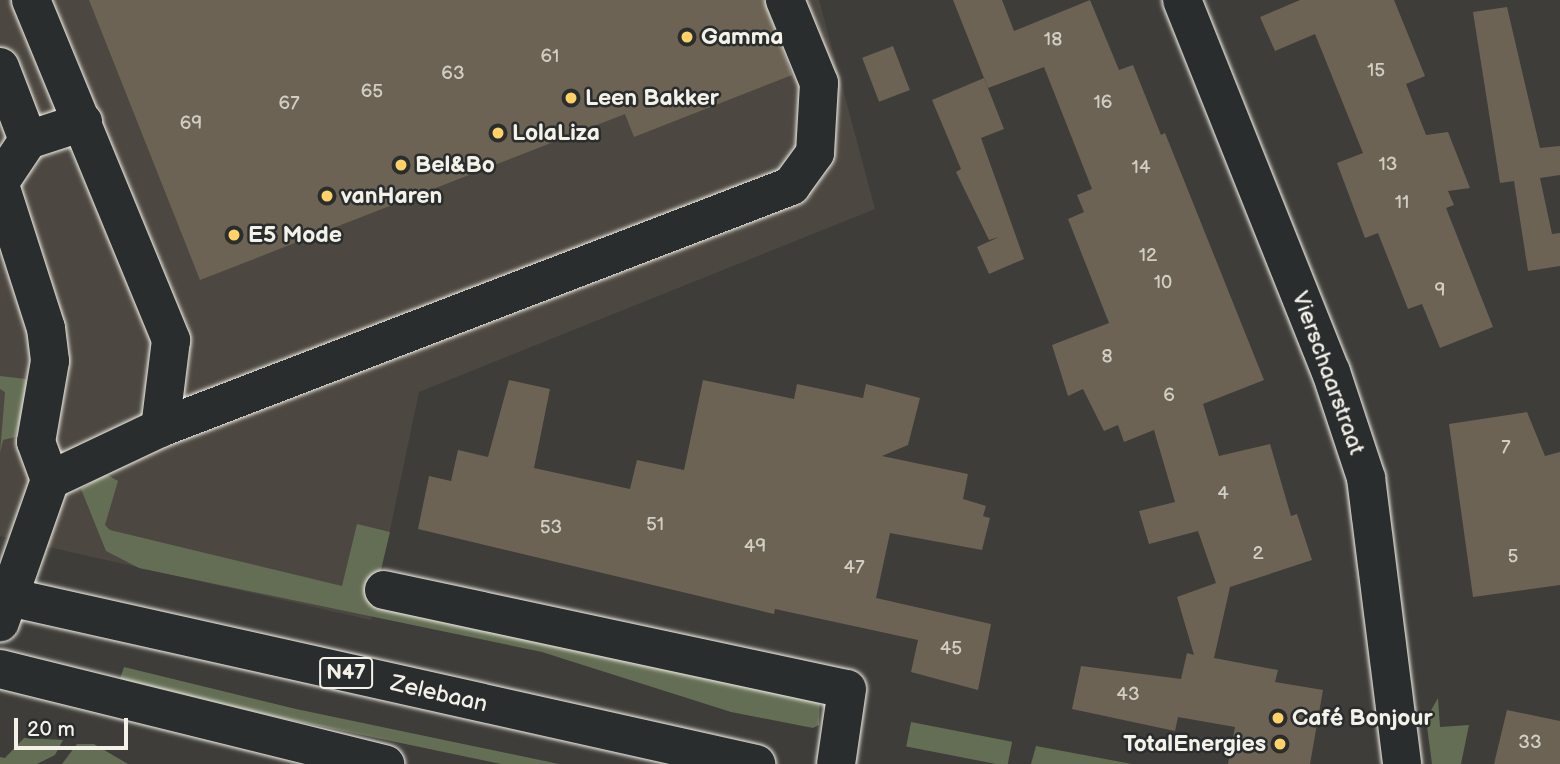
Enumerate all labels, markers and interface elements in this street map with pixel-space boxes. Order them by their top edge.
place label: Gamma [701,23,784,51]
marker: Gamma [679,29,695,45]
house number: 18 [1044,29,1062,51]
house number: 61 [541,46,559,68]
house number: 15 [1367,60,1385,82]
house number: 63 [441,63,465,85]
house number: 65 [361,81,383,103]
place label: Leen Bakker [585,84,719,112]
marker: Leen Bakker [563,90,579,106]
house number: 16 [1094,92,1112,114]
house number: 67 [279,93,299,115]
house number: 69 [180,113,202,135]
place label: LolaLiza [512,119,600,147]
marker: LolaLiza [490,125,506,141]
place label: Bel&Bo [415,151,495,179]
house number: 13 [1378,154,1398,176]
marker: Bel&Bo [393,157,409,173]
house number: 14 [1132,157,1150,179]
place label: vanHaren [341,182,442,210]
marker: vanHaren [319,188,335,204]
house number: 11 [1395,192,1409,214]
place label: E5 Mode [248,221,342,249]
marker: E5 Mode [226,227,242,243]
house number: 12 [1139,245,1157,267]
house number: 10 [1154,272,1172,294]
house number: 9 [1435,280,1445,302]
street label: Vierschaarstraat [1286,288,1370,458]
house number: 8 [1101,346,1113,368]
house number: 6 [1163,385,1175,407]
house number: 7 [1501,437,1511,459]
house number: 4 [1217,483,1229,505]
house number: 51 [646,514,664,536]
house number: 53 [540,517,562,539]
house number: 49 [744,536,766,558]
house number: 2 [1252,543,1264,565]
house number: 5 [1508,546,1518,568]
house number: 47 [844,557,864,579]
house number: 45 [940,638,962,660]
road number: N47 [318,656,374,690]
street label: Zelebaan [388,669,490,719]
house number: 43 [1116,684,1140,706]
scale bar [18,704,131,748]
place label: Café Bonjour [1292,704,1433,732]
marker: Café Bonjour [1270,710,1286,726]
text: 20 m [27,717,75,742]
place label: TotalEnergies [1123,730,1266,758]
house number: 33 [1518,732,1542,754]
marker: TotalEnergies [1272,736,1288,752]

